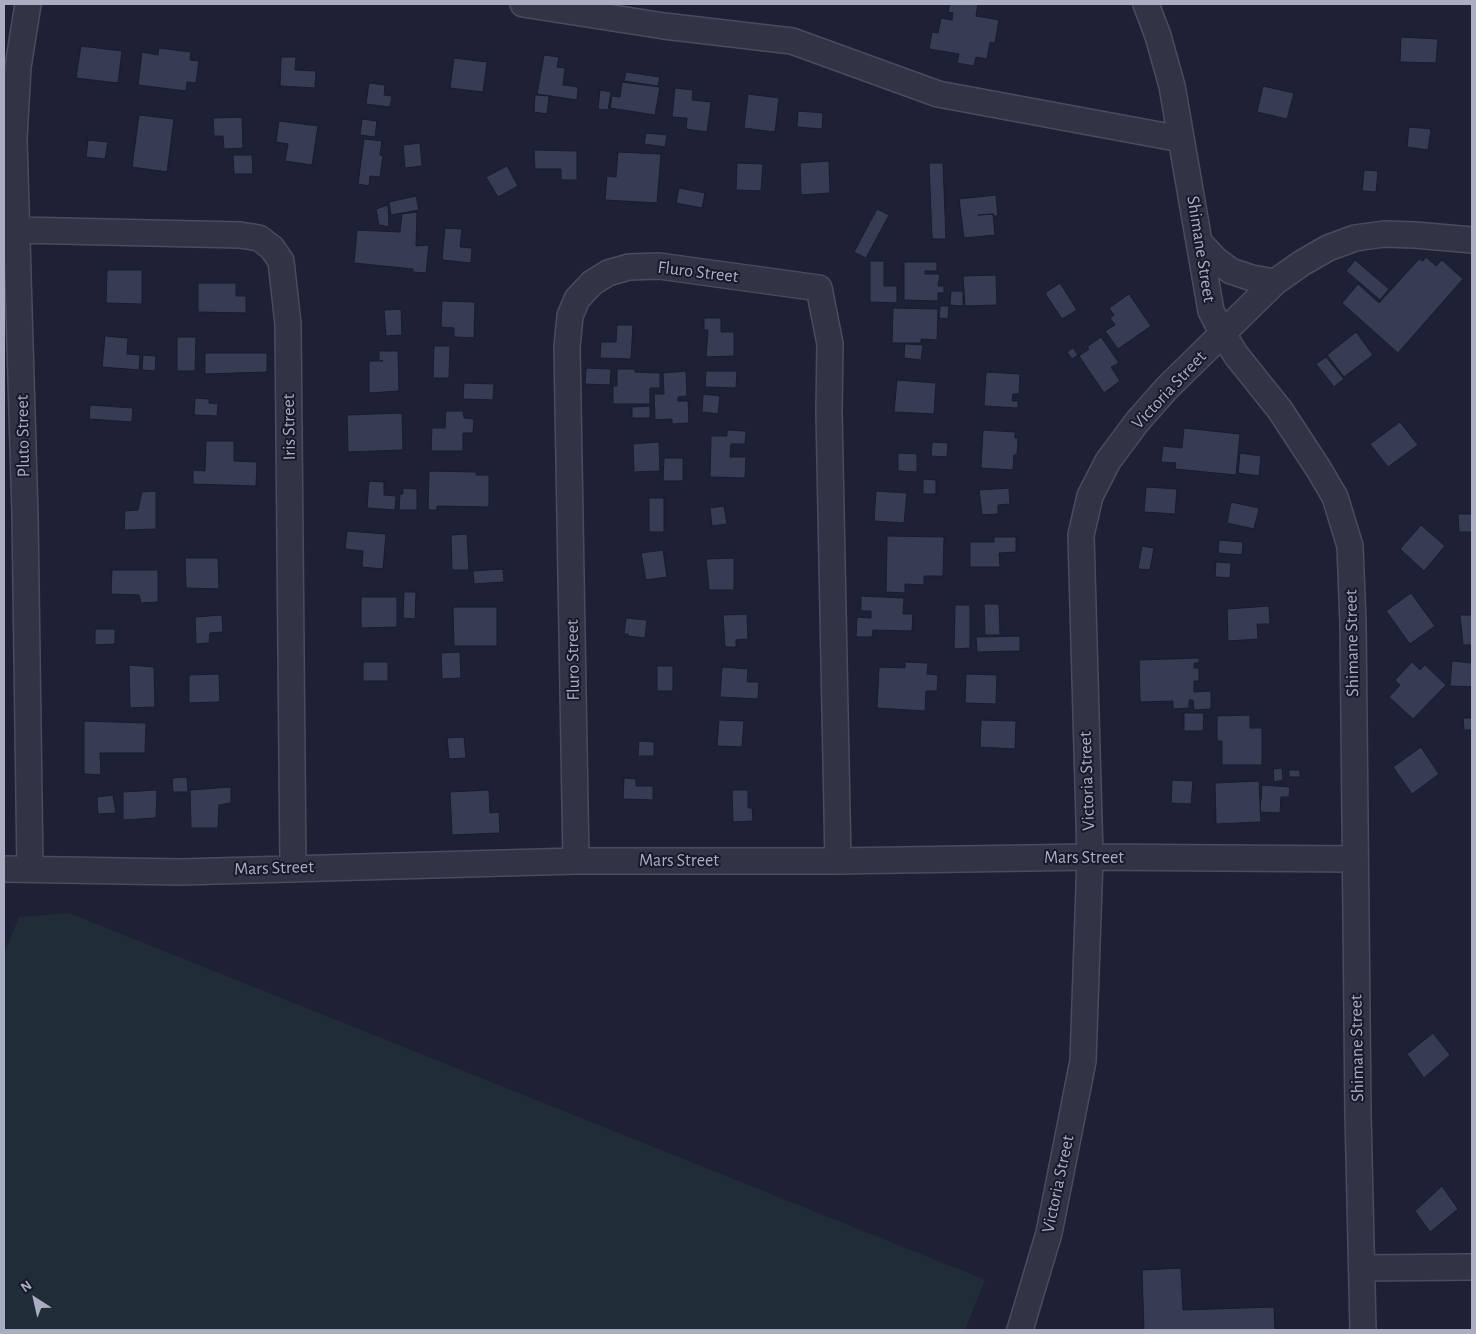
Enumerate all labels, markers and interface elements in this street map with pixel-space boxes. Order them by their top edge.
street label: Shimane Street [1182,194,1220,304]
street label: Fluro Street [656,256,740,288]
street label: Victoria Street [1127,346,1211,434]
street label: Iris Street [278,393,300,461]
street label: Pluto Street [11,394,35,478]
street label: Shimane Street [1340,589,1364,697]
street label: Fluro Street [561,619,585,701]
street label: Victoria Street [1074,731,1100,831]
street label: Mars Street [1044,847,1124,869]
street label: Mars Street [639,850,719,872]
street label: Mars Street [234,856,314,880]
street label: Shimane Street [1345,994,1369,1102]
street label: Victoria Street [1037,1133,1079,1235]
north arrow [10,1274,60,1324]
text: N [18,1278,34,1295]

